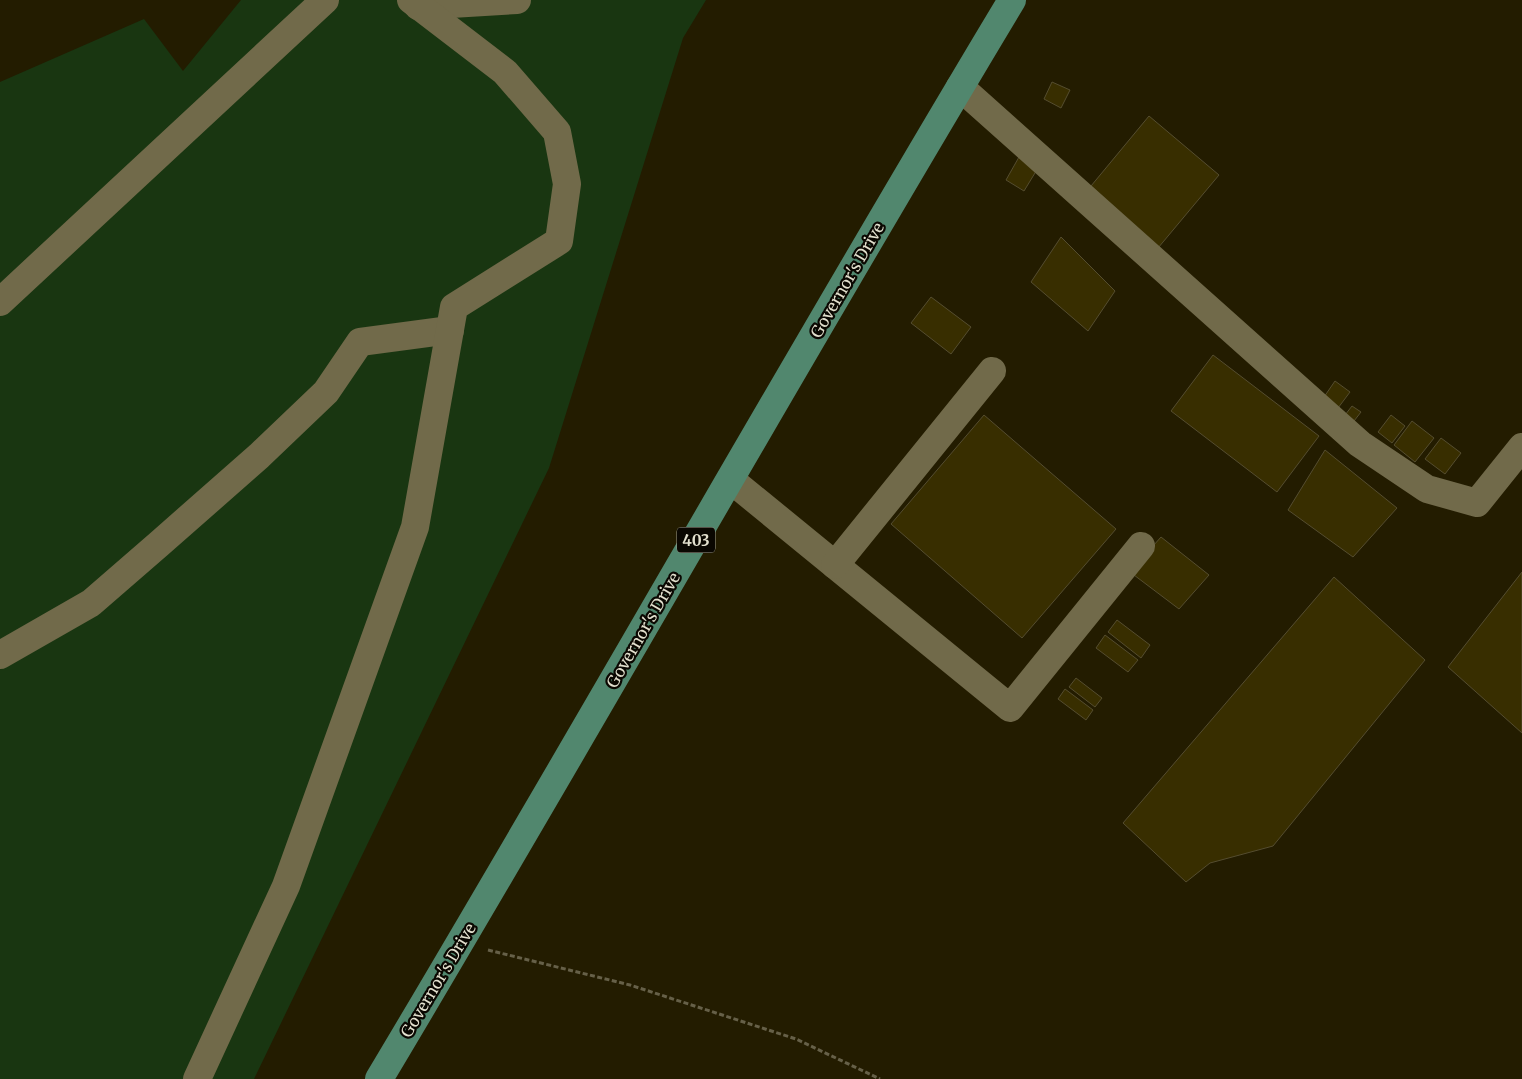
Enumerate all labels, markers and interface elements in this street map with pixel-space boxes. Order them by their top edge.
street label: Governor's Drive [806,219,888,341]
road number: 403 [677,528,715,552]
street label: Governor's Drive [602,569,684,691]
street label: Governor's Drive [396,919,480,1041]

